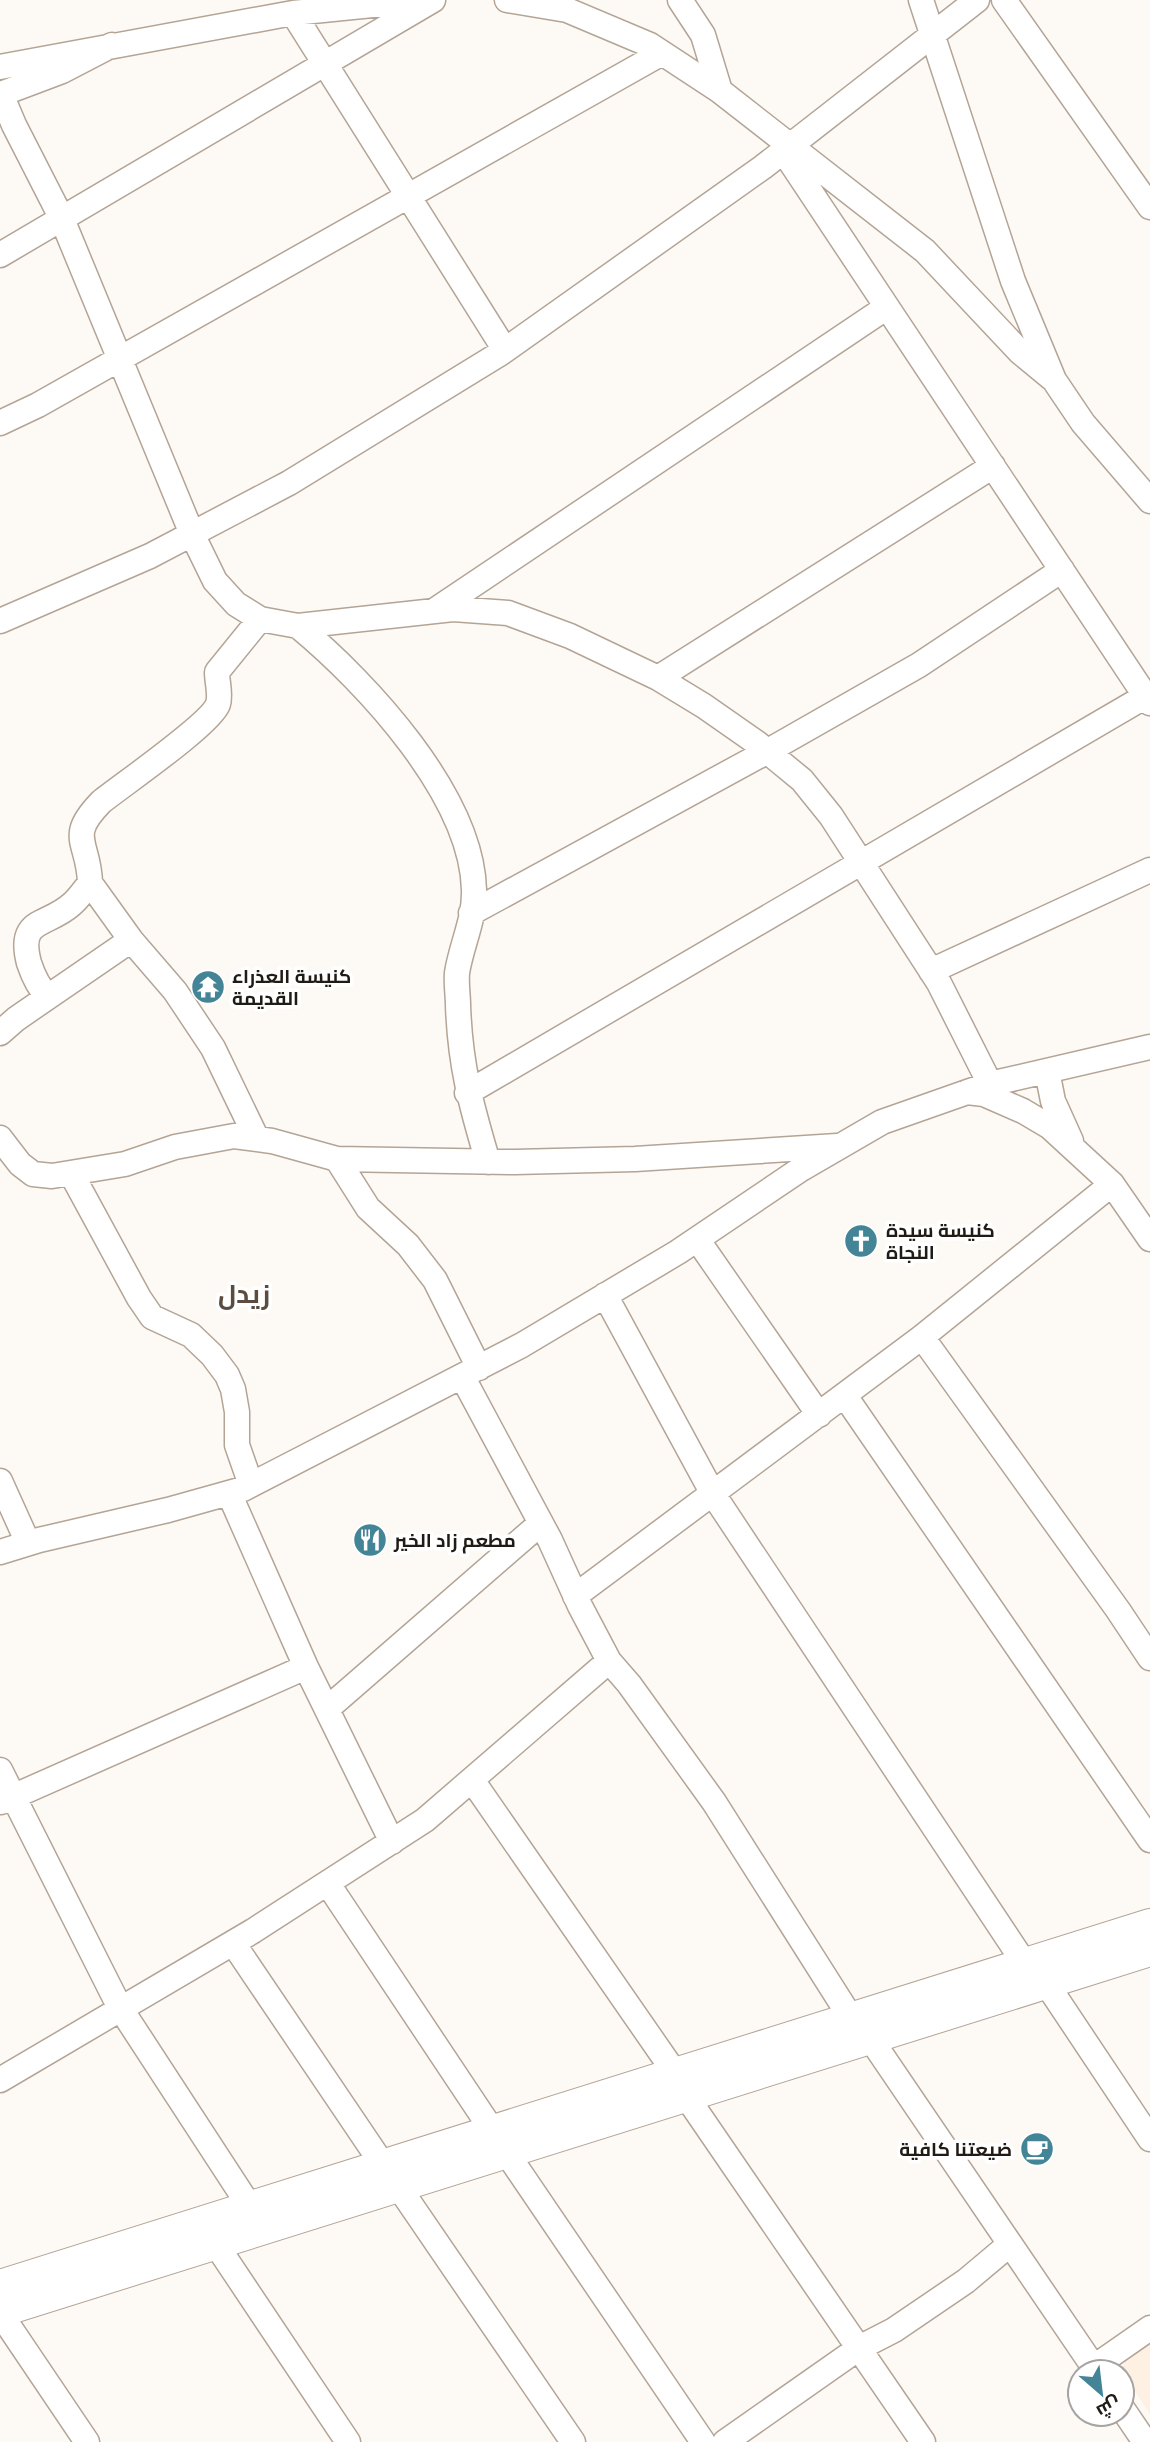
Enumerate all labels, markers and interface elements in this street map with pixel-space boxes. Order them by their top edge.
place label: كنيسة العذراء القديمة [232,964,351,1010]
temple icon: كنيسة العذراء القديمة [189,968,227,1006]
place label: كنيسة سيدة النجاة [886,1218,995,1264]
church icon: كنيسة سيدة النجاة [842,1222,880,1260]
district label: زيدل [218,1276,270,1310]
restaurant icon: مطعم زاد الخير [351,1521,389,1559]
place label: مطعم زاد الخير [393,1528,516,1554]
cafe icon: ضيعتنا كافية [1018,2130,1056,2168]
place label: ضيعتنا كافية [899,2137,1012,2161]
north arrow [1066,2358,1136,2428]
text: ش [1093,2392,1125,2424]

